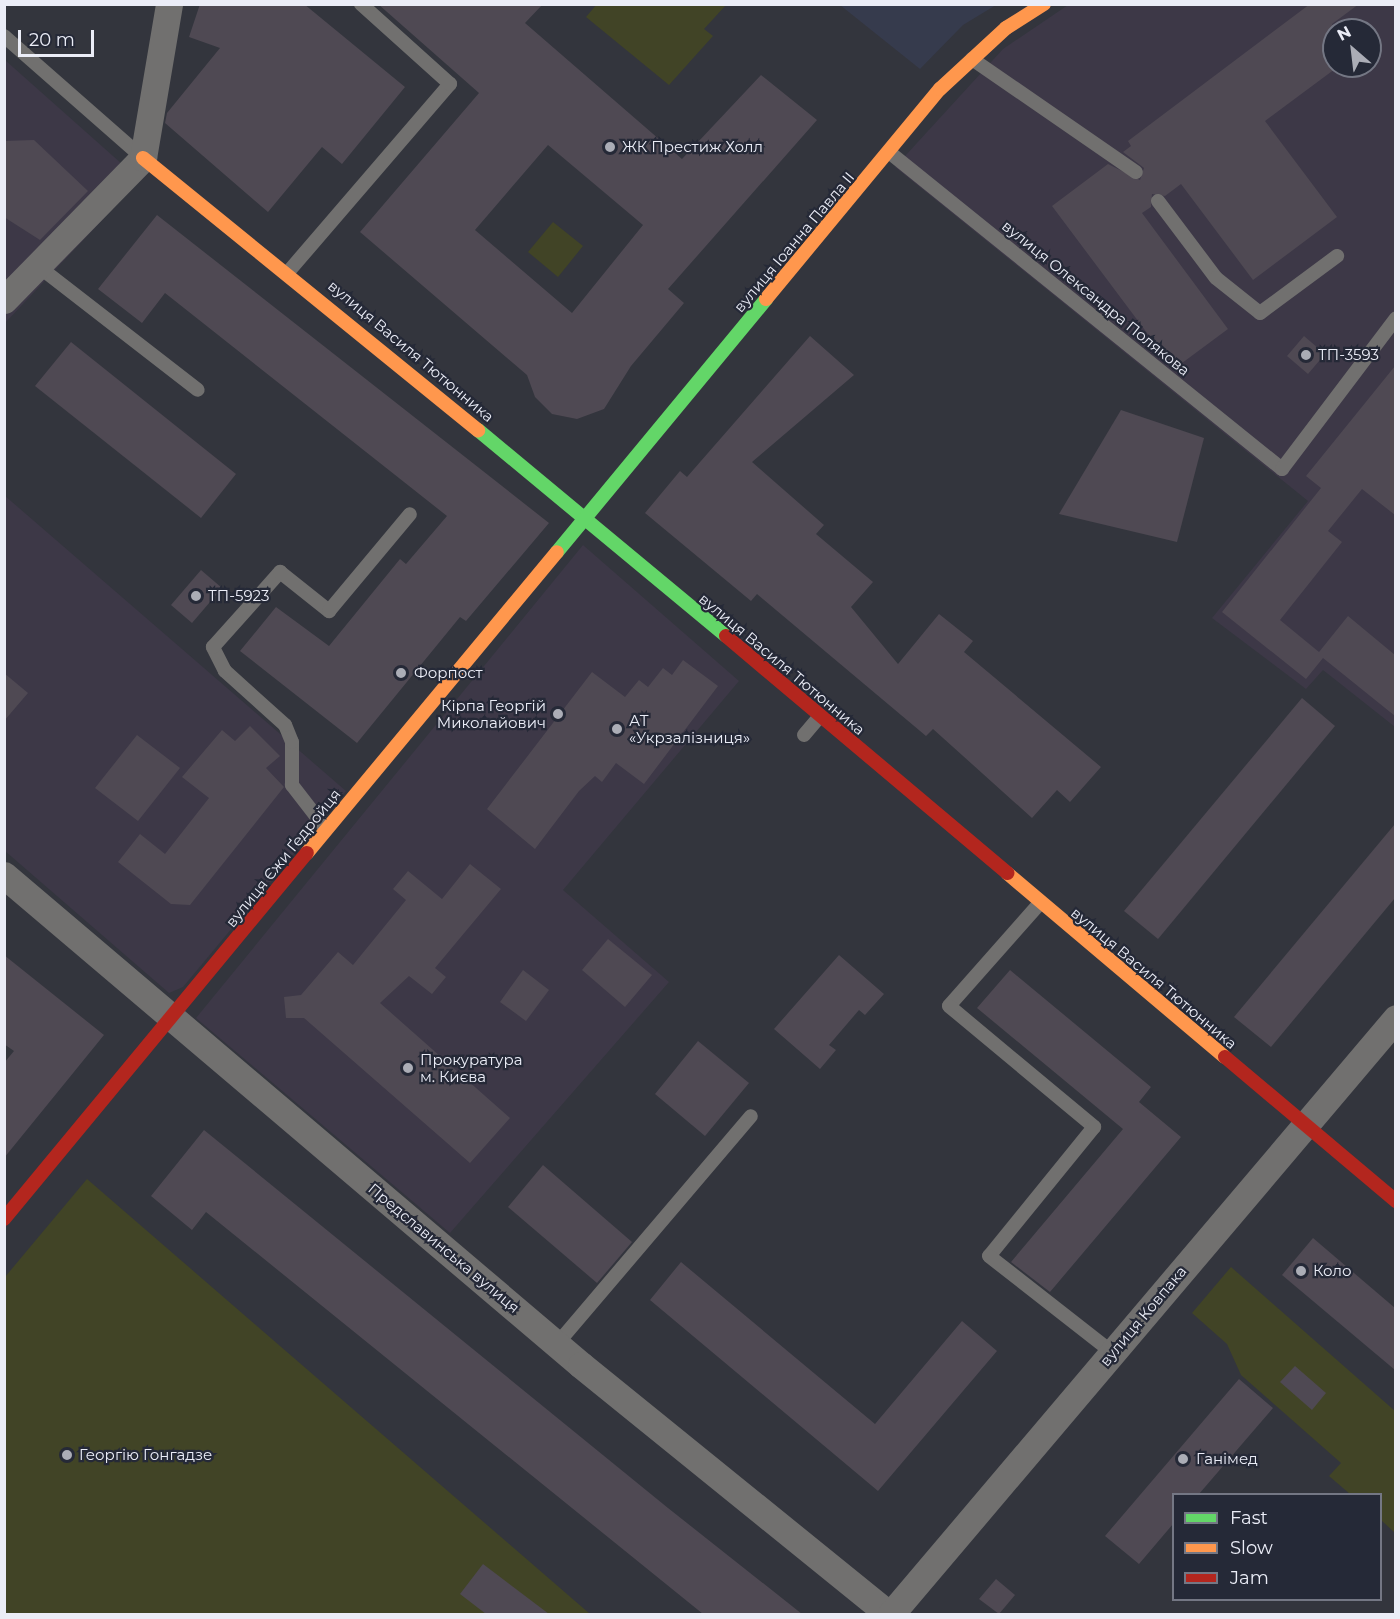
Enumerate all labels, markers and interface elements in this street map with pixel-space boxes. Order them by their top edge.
scale bar [21,18,98,56]
north arrow [1322,18,1382,78]
text: N [1334,22,1354,45]
text: 20 m [29,29,75,51]
place label: ЖК Престиж Холл [622,138,763,156]
marker: ЖК Престиж Холл [603,140,617,154]
street label: вулиця Іоанна Павла II [730,168,858,316]
street label: вулиця Олександра Полякова [999,217,1193,379]
street label: вулиця Василя Тютюнника [325,276,497,426]
place label: ТП-3593 [1318,346,1379,364]
marker: ТП-3593 [1299,348,1313,362]
place label: ТП-5923 [208,587,270,605]
marker: ТП-5923 [189,589,203,603]
street label: вулиця Василя Тютюнника [696,589,868,739]
marker: Форпост [392,664,410,682]
place label: Форпост [414,664,483,682]
place label: Кірпа Георгій Миколайович [437,696,546,731]
marker: Кірпа Георгій Миколайович [551,707,565,721]
place label: АТ «Укрзалізниця» [629,711,750,746]
marker: АТ «Укрзалізниця» [610,722,624,736]
street label: вулиця Єжи Ґедройця [222,785,344,931]
street label: вулиця Василя Тютюнника [1068,903,1240,1053]
place label: Прокуратура м. Києва [420,1050,522,1085]
marker: Прокуратура м. Києва [401,1061,415,1075]
street label: Предславинська вулиця [365,1179,523,1317]
street label: вулиця Ковпака [1096,1262,1190,1370]
place label: Коло [1313,1262,1352,1280]
marker: Коло [1294,1264,1308,1278]
place label: Георгію Гонгадзе [79,1446,212,1464]
marker: Георгію Гонгадзе [60,1448,74,1462]
marker: Ганімед [1174,1450,1192,1468]
place label: Ганімед [1196,1450,1258,1468]
legend [1172,1493,1382,1601]
text: Fast [1230,1507,1268,1529]
text: Slow [1230,1537,1273,1559]
text: Jam [1230,1567,1269,1589]

